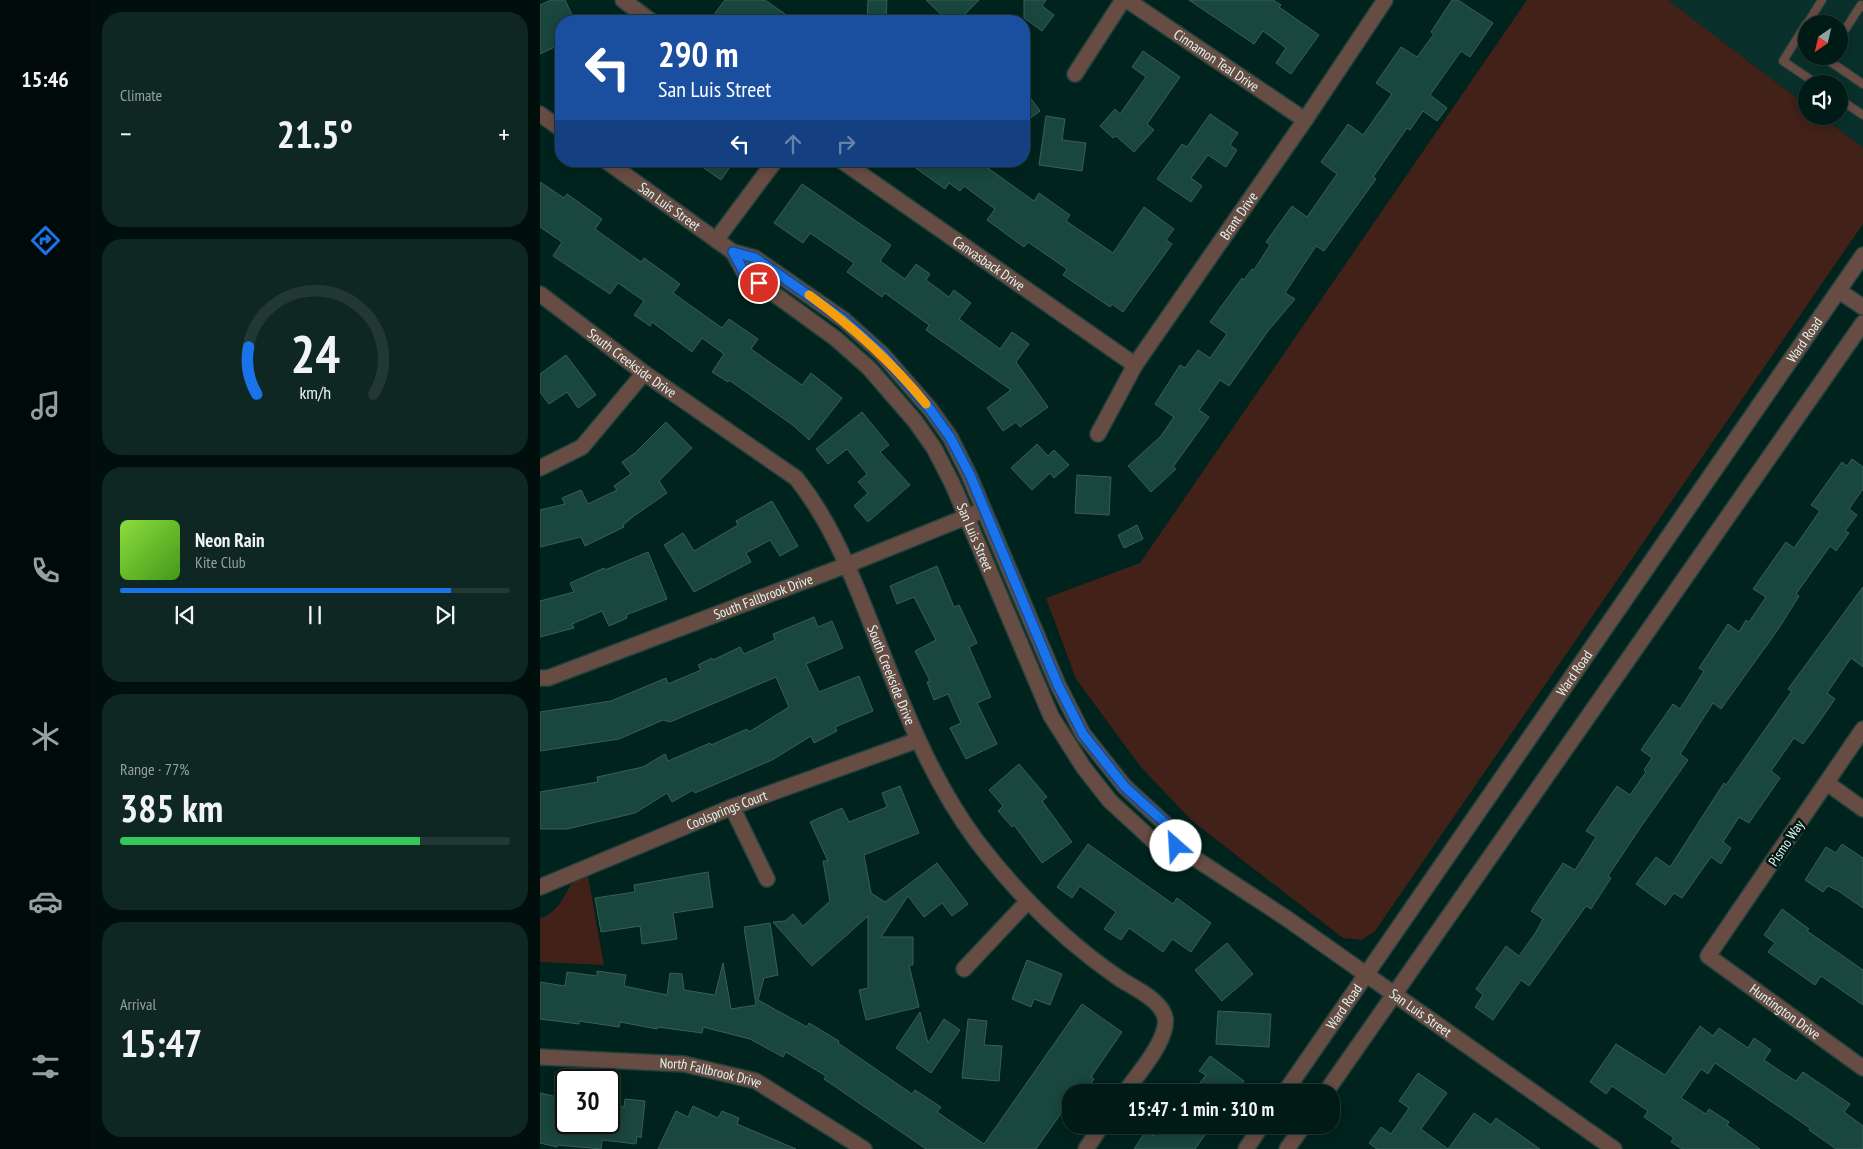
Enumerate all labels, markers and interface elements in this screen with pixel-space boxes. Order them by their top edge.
north arrow [1798,15,1848,65]
map controls [1798,15,1848,125]
street label: Cinnamon Teal Drive [1170,25,1263,96]
text: 290 m [658,31,739,77]
icon: left [575,35,640,100]
text: 15:46 [21,65,69,93]
text: San Luis Street [658,75,771,103]
button: sound [1798,75,1848,125]
text: Climate [120,85,162,105]
text: 21.5° [277,109,353,158]
text: − [120,115,132,152]
text: + [498,115,510,152]
icon: left [726,130,754,158]
icon: ahead [779,130,807,158]
icon: right [832,130,860,158]
street label: San Luis Street [635,178,704,235]
street label: Brant Drive [1216,188,1262,243]
icon: directions [28,223,63,258]
street label: Canvasback Drive [949,232,1029,295]
pin [738,262,780,304]
icon: arrive [745,269,773,297]
street label: Ward Road [1782,314,1826,366]
text: 24 [290,320,340,387]
street label: South Creekside Drive [584,324,680,402]
text: km/h [299,381,331,404]
icon: music [28,388,63,423]
street label: San Luis Street [953,500,998,574]
text: Neon Rain [195,528,264,552]
text: Kite Club [195,552,246,572]
icon: phone [28,553,63,588]
street label: South Fallbrook Drive [711,570,815,624]
icon: previous [171,601,199,629]
icon: pause [301,601,329,629]
icon: next [431,601,459,629]
street label: South Creekside Drive [863,622,920,728]
street label: Ward Road [1552,647,1596,699]
icon: climate [28,719,63,754]
text: Range · 77% [120,759,189,779]
text: 385 km [120,783,223,832]
street label: Coolsprings Court [684,786,770,834]
street label: Pismo Way [1764,816,1808,870]
position arrow [1149,819,1201,871]
icon: car [28,884,63,919]
street label: Ward Road [1322,980,1366,1033]
street label: Huntington Drive [1746,980,1824,1044]
street label: San Luis Street [1386,985,1455,1041]
text: Arrival [120,994,156,1014]
text: 15:47 [120,1018,202,1067]
icon: filters [28,1049,63,1084]
street label: North Fallbrook Drive [659,1054,766,1092]
speed limit sign: 30 [555,1069,620,1134]
text: 15:47 · 1 min · 310 m [1128,1097,1274,1121]

